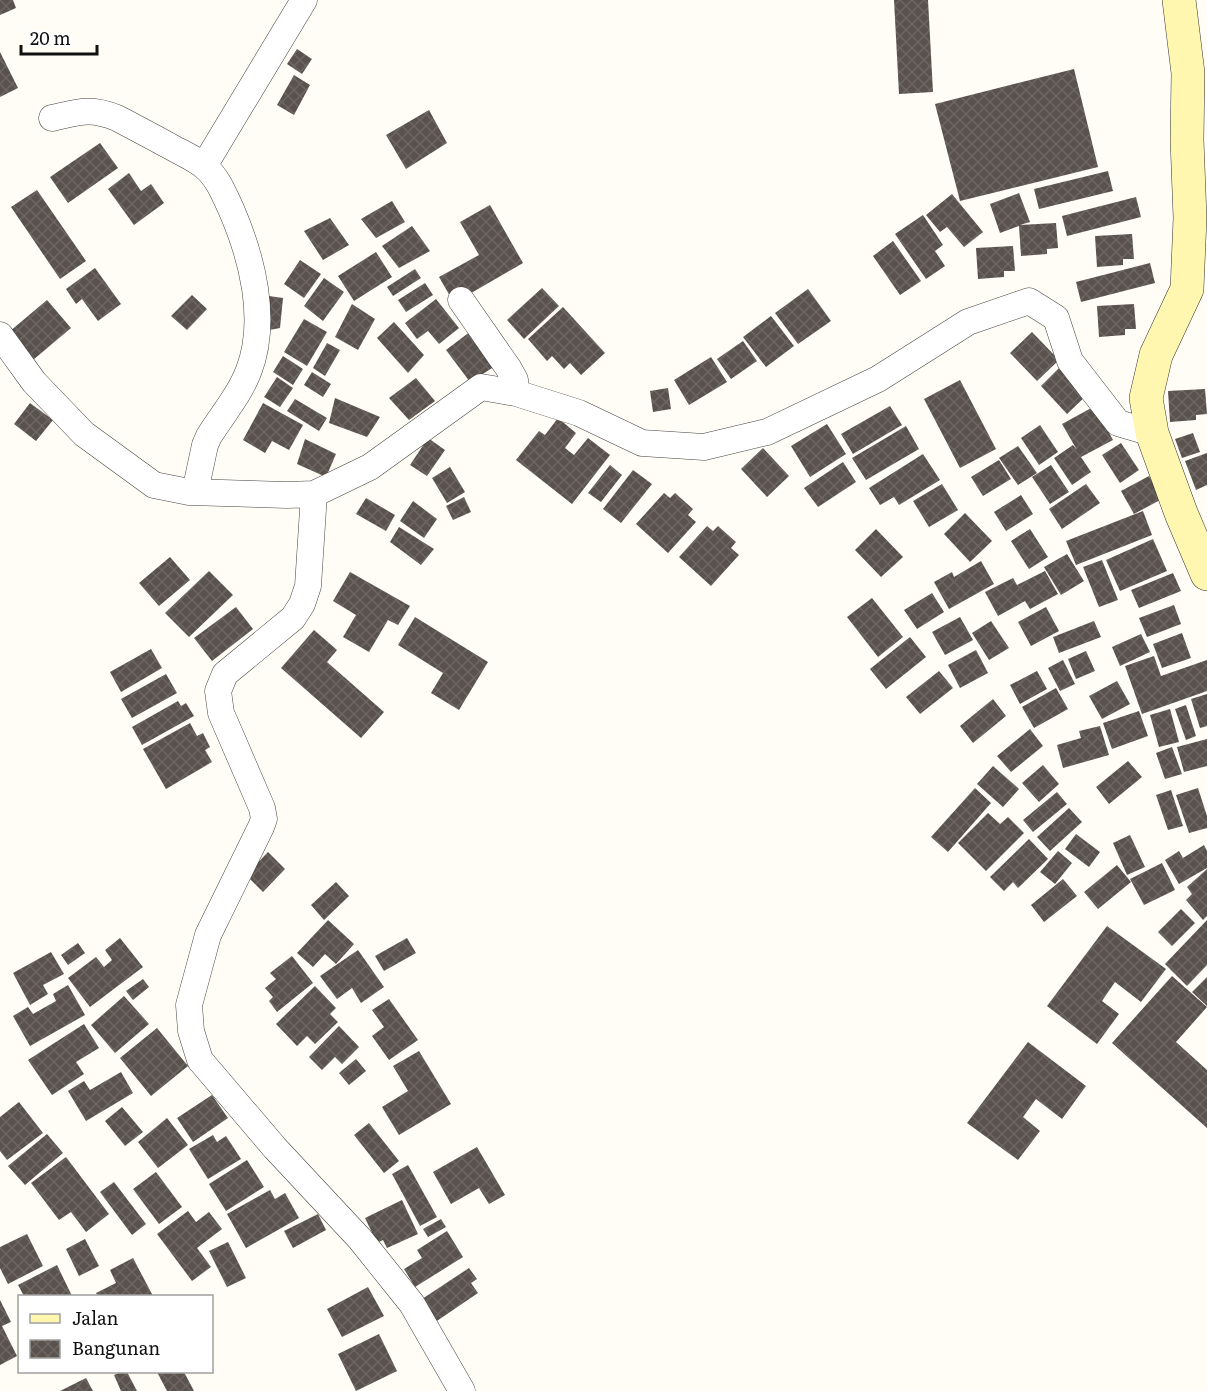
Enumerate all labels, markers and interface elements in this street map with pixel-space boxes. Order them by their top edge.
scale bar [21,18,98,56]
text: 20 m [30,24,71,51]
legend [18,1295,213,1373]
text: Jalan [72,1304,119,1331]
text: Bangunan [72,1334,160,1361]

